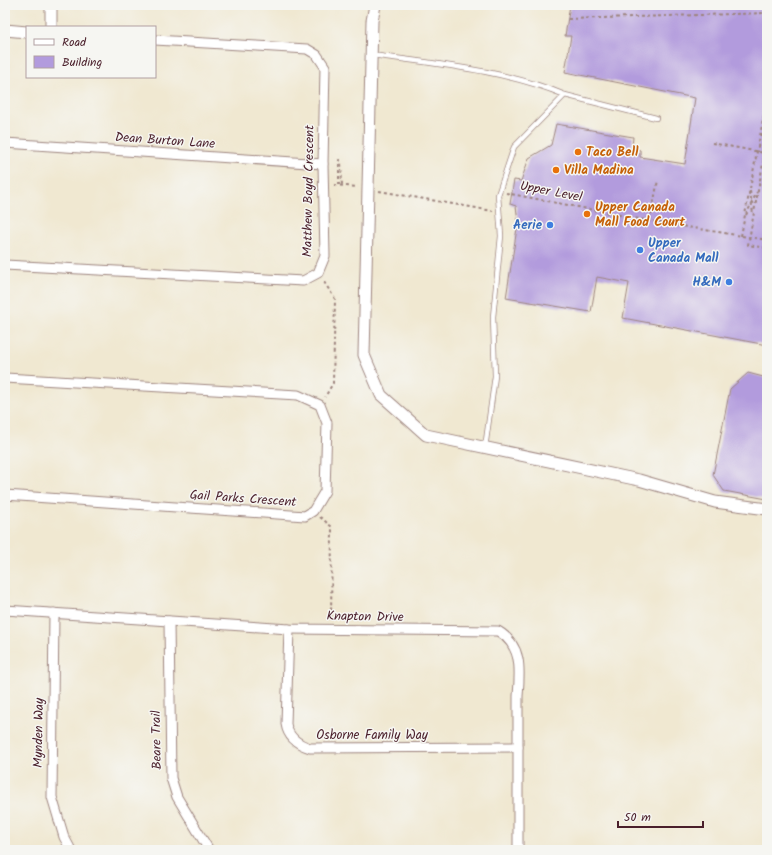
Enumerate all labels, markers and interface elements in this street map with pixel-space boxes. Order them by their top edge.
legend [26,26,156,78]
text: Road [62,33,87,52]
text: Building [62,53,102,72]
street label: Matthew Boyd Crescent [297,124,321,257]
street label: Dean Burton Lane [114,127,216,155]
place label: Taco Bell [586,142,639,163]
marker: Taco Bell [573,147,583,157]
place label: Villa Madina [564,160,634,181]
marker: Villa Madina [551,165,561,175]
street label: Upper Level [518,176,584,208]
place label: Upper Canada Mall Food Court [595,197,685,233]
marker: Upper Canada Mall Food Court [582,209,592,219]
place label: Aerie [513,215,543,236]
marker: Aerie [545,220,555,230]
place label: Upper Canada Mall [648,233,719,269]
marker: Upper Canada Mall [635,245,645,255]
place label: H&M [692,272,721,293]
marker: H&M [724,277,734,287]
street label: Gail Parks Crescent [189,485,298,513]
street label: Knapton Drive [326,606,404,628]
street label: Mynden Way [28,697,50,768]
street label: Beare Trail [146,710,168,770]
street label: Osborne Family Way [316,725,429,746]
scale bar [618,803,703,829]
text: 50 m [624,808,651,827]

